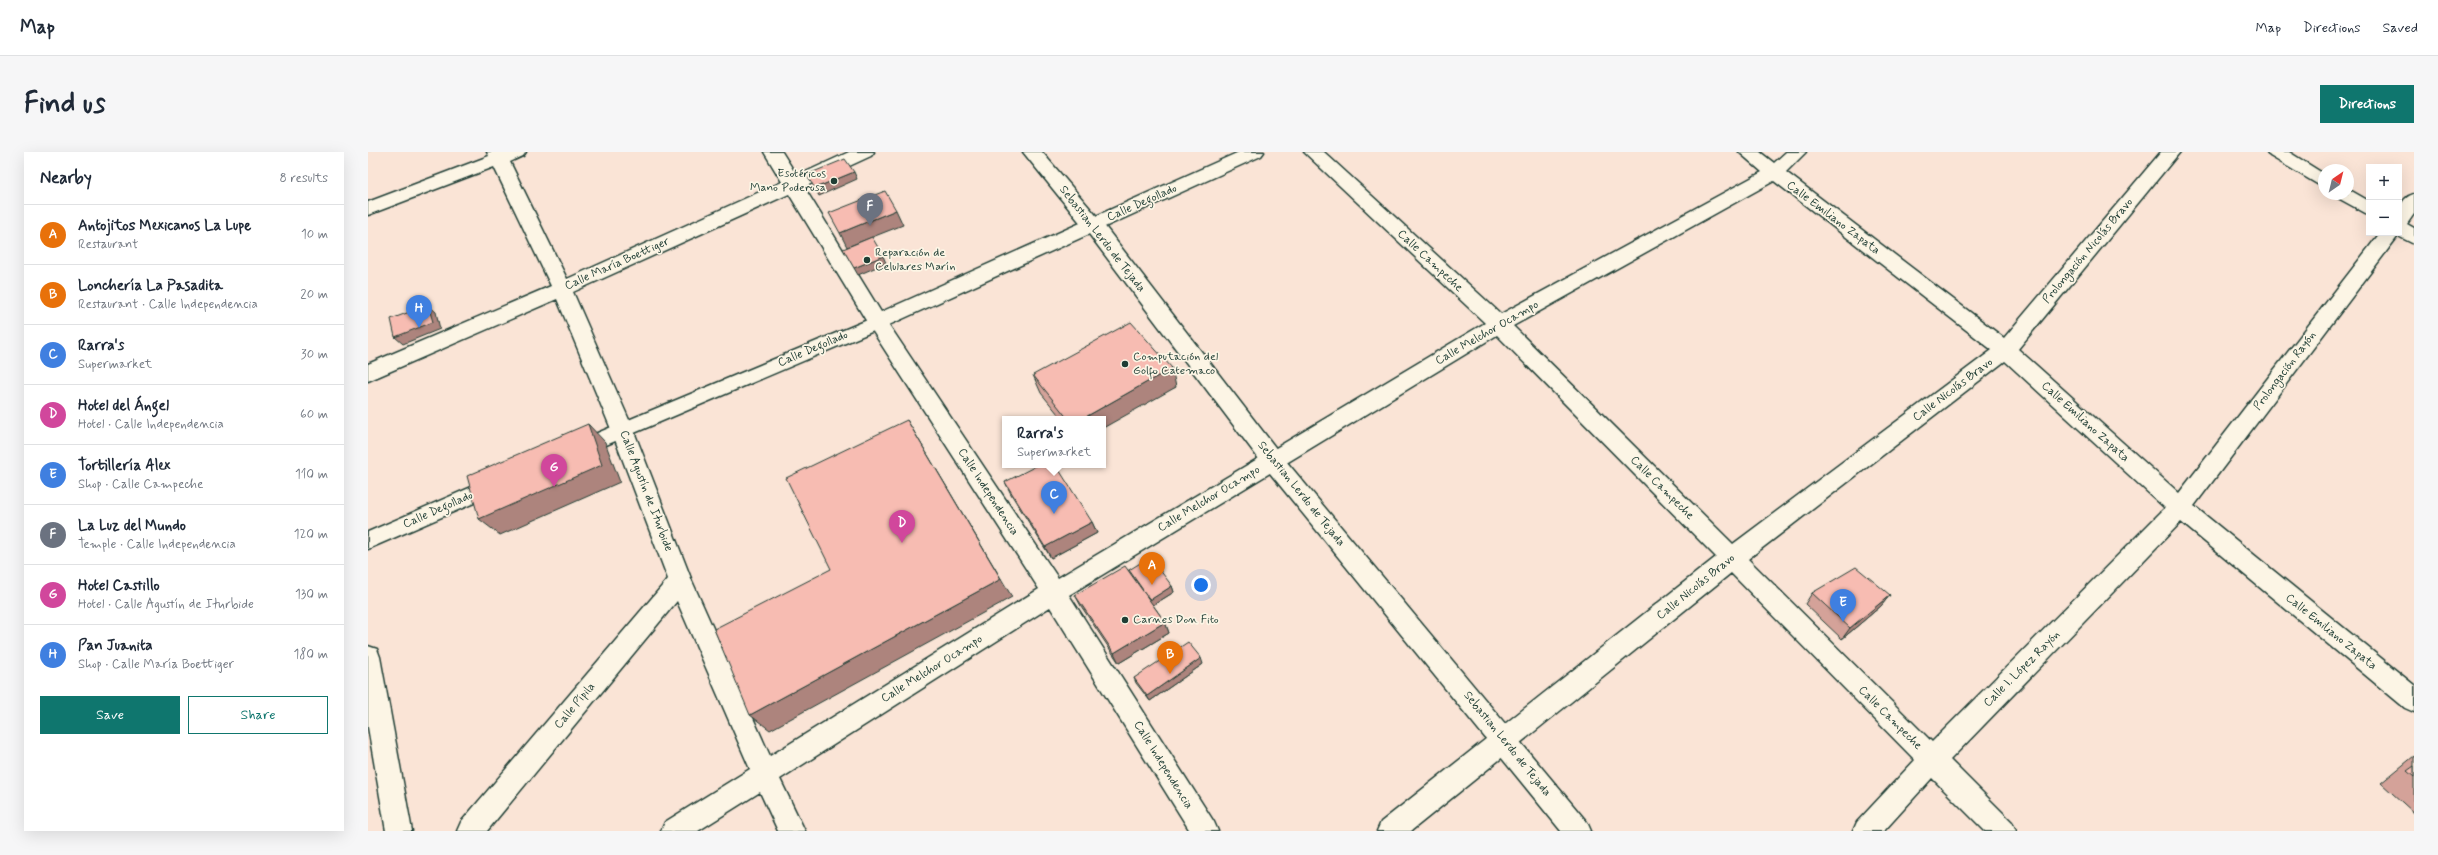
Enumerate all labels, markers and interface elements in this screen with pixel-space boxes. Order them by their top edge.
text: Map [20,15,55,40]
text: Map [2255,19,2281,37]
text: Directions [2303,19,2361,37]
text: Saved [2383,19,2418,37]
button: Directions [2320,85,2414,123]
text: Find us [24,86,105,123]
north arrow [2318,164,2354,200]
map controls [2366,164,2402,236]
button: + [2366,164,2402,200]
place label: Esotéricos Mano Poderosa [750,166,826,196]
text: Nearby [40,167,92,189]
text: 8 results [280,170,328,187]
marker: Esotéricos Mano Poderosa [829,176,839,186]
street label: Calle Emiliano Zapata [1783,178,1883,259]
street label: Calle Degollado [1105,180,1180,226]
street label: Sebastian Lerdo de Tejada [1055,182,1149,296]
pin: F [857,193,883,226]
street label: Prolongación Nicolás Bravo [2039,195,2137,307]
button: − [2366,200,2402,236]
text: Antojitos Mexicanos La Lupe [78,216,251,236]
text: A [49,226,57,243]
text: 10 m [301,226,328,243]
street label: Calle Campeche [1394,226,1466,296]
street label: Calle María Boettiger [562,234,672,294]
text: Restaurant [78,236,138,253]
place label: Reparación de Celulares Marín [875,245,955,275]
marker: Reparación de Celulares Marín [862,255,872,265]
text: Lonchería La Pasadita [78,276,223,296]
text: B [49,286,57,303]
text: 20 m [300,286,328,303]
pin: H [406,295,432,328]
text: Restaurant · Calle Independencia [78,296,258,313]
street label: Calle Melchor Ocampo [1432,297,1542,369]
street label: Calle Degollado [775,327,851,372]
street label: Prolongación Rayón [2250,328,2320,414]
text: Rarra's [78,336,124,356]
text: C [48,346,58,363]
text: 30 m [301,346,328,363]
place label: Computación del Golfo Catemaco [1133,349,1218,380]
street label: Calle Nicolás Bravo [1910,354,1996,425]
text: Supermarket [78,356,152,373]
marker: Computación del Golfo Catemaco [1120,359,1130,369]
street label: Calle Emiliano Zapata [2038,378,2133,466]
text: Hotel del Ángel [78,396,169,416]
text: D [49,406,57,423]
text: 60 m [300,406,328,423]
text: Hotel · Calle Independencia [78,416,224,433]
popup [1002,416,1106,468]
text: Rarra's [1017,424,1063,444]
street label: Calle Agustín de Iturbide [615,428,677,554]
street label: Sebastian Lerdo de Tejada [1254,438,1349,550]
text: Supermarket [1017,444,1091,461]
street label: Calle Independencia [954,445,1022,539]
street label: Calle Campeche [1626,452,1698,524]
pin: G [541,454,567,487]
text: Tortillería Alex [78,456,171,476]
street label: Calle Melchor Ocampo [1155,462,1263,536]
text: E [49,466,57,483]
text: 110 m [295,466,328,483]
text: Shop · Calle Campeche [78,476,203,493]
pin: C [1041,481,1067,514]
street label: Calle Degollado [401,487,476,533]
pin: D [889,510,915,543]
text: La Luz del Mundo [78,516,186,536]
text: F [50,526,56,543]
text: 120 m [294,526,328,543]
text: Temple · Calle Independencia [78,536,236,553]
street label: Calle Nicolás Bravo [1653,550,1739,624]
pin: A [1139,552,1165,585]
your location [1191,575,1211,595]
text: Hotel Castillo [78,576,160,596]
text: G [49,586,57,603]
text: 130 m [295,586,328,603]
pin: E [1830,589,1856,622]
street label: Calle Emiliano Zapata [2282,590,2380,674]
text: Hotel · Calle Agustín de Iturbide [78,596,254,613]
place label: Carnes Don Fito [1133,612,1219,628]
marker: Carnes Don Fito [1120,615,1130,625]
street label: Calle I. López Rayón [1980,627,2064,711]
street label: Calle Melchor Ocampo [878,631,986,707]
text: Pan Juanita [78,636,153,656]
pin: B [1157,641,1183,674]
text: H [49,646,57,663]
text: 180 m [293,646,328,663]
text: Shop · Calle María Boettiger [78,656,234,673]
street label: Calle Pípila [551,679,599,733]
street label: Calle Campeche [1854,682,1926,754]
street label: Sebastian Lerdo de Tejada [1460,688,1555,800]
button: Save [40,696,180,734]
button: Share [188,696,328,734]
street label: Calle Independencia [1129,718,1197,812]

